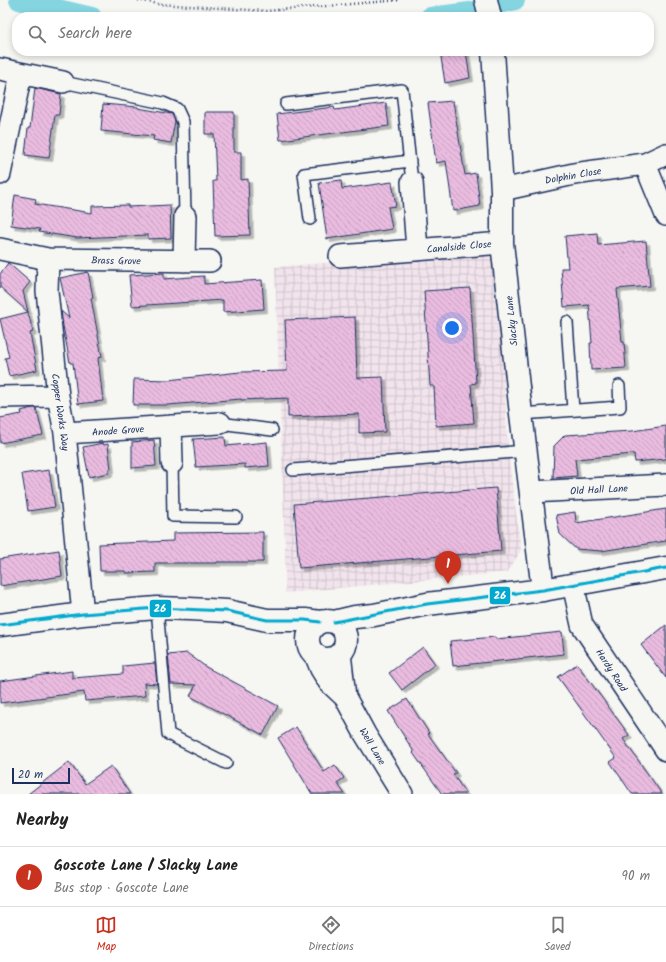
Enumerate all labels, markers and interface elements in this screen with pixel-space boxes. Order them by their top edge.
search box [12,12,654,56]
text: Search here [58,22,132,46]
icon: search [26,23,48,45]
street label: Dolphin Close [544,163,603,189]
street label: Canalside Close [426,236,493,258]
street label: Brass Grove [91,253,141,269]
street label: Slacky Lane [501,295,523,347]
your location [442,318,462,338]
street label: Copper Works Way [47,373,73,452]
street label: Anode Grove [92,421,145,441]
street label: Old Hall Lane [570,480,629,500]
pin: 1 [435,551,461,584]
line badge: 26 [489,586,511,605]
text: 26 [494,587,506,605]
line badge: 26 [149,599,172,618]
text: 26 [154,600,166,618]
street label: Hardy Road [591,646,632,696]
street label: Well Lane [355,725,390,769]
scale bar [12,766,70,785]
text: 20 m [18,766,43,784]
text: Nearby [16,807,68,834]
text: Goscote Lane / Slacky Lane [54,854,238,878]
text: 1 [27,866,31,887]
text: 90 m [622,866,650,887]
text: Bus stop · Goscote Lane [54,878,189,899]
tab: Map [95,914,117,956]
tab: Directions [308,914,354,956]
tab: Saved [545,914,571,956]

